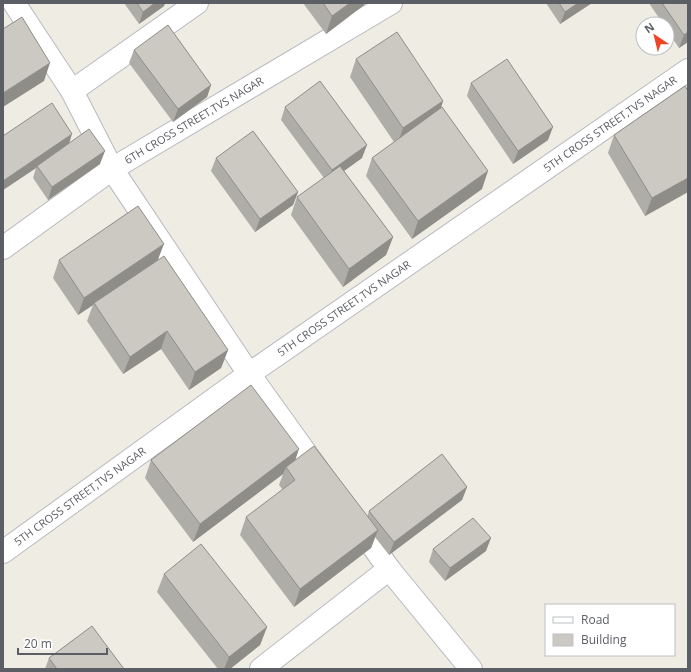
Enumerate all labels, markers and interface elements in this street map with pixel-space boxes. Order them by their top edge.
north arrow [635,16,675,56]
text: N [641,19,657,36]
street label: 5TH CROSS STREET,TVS NAGAR [540,72,680,175]
street label: 6TH CROSS STREET,TVS NAGAR [121,73,266,167]
street label: 5TH CROSS STREET,TVS NAGAR [274,256,413,359]
street label: 5TH CROSS STREET,TVS NAGAR [11,443,149,549]
legend [545,604,675,656]
text: Road [581,611,610,628]
scale bar [18,630,107,656]
text: Building [581,631,627,648]
text: 20 m [24,635,52,652]

